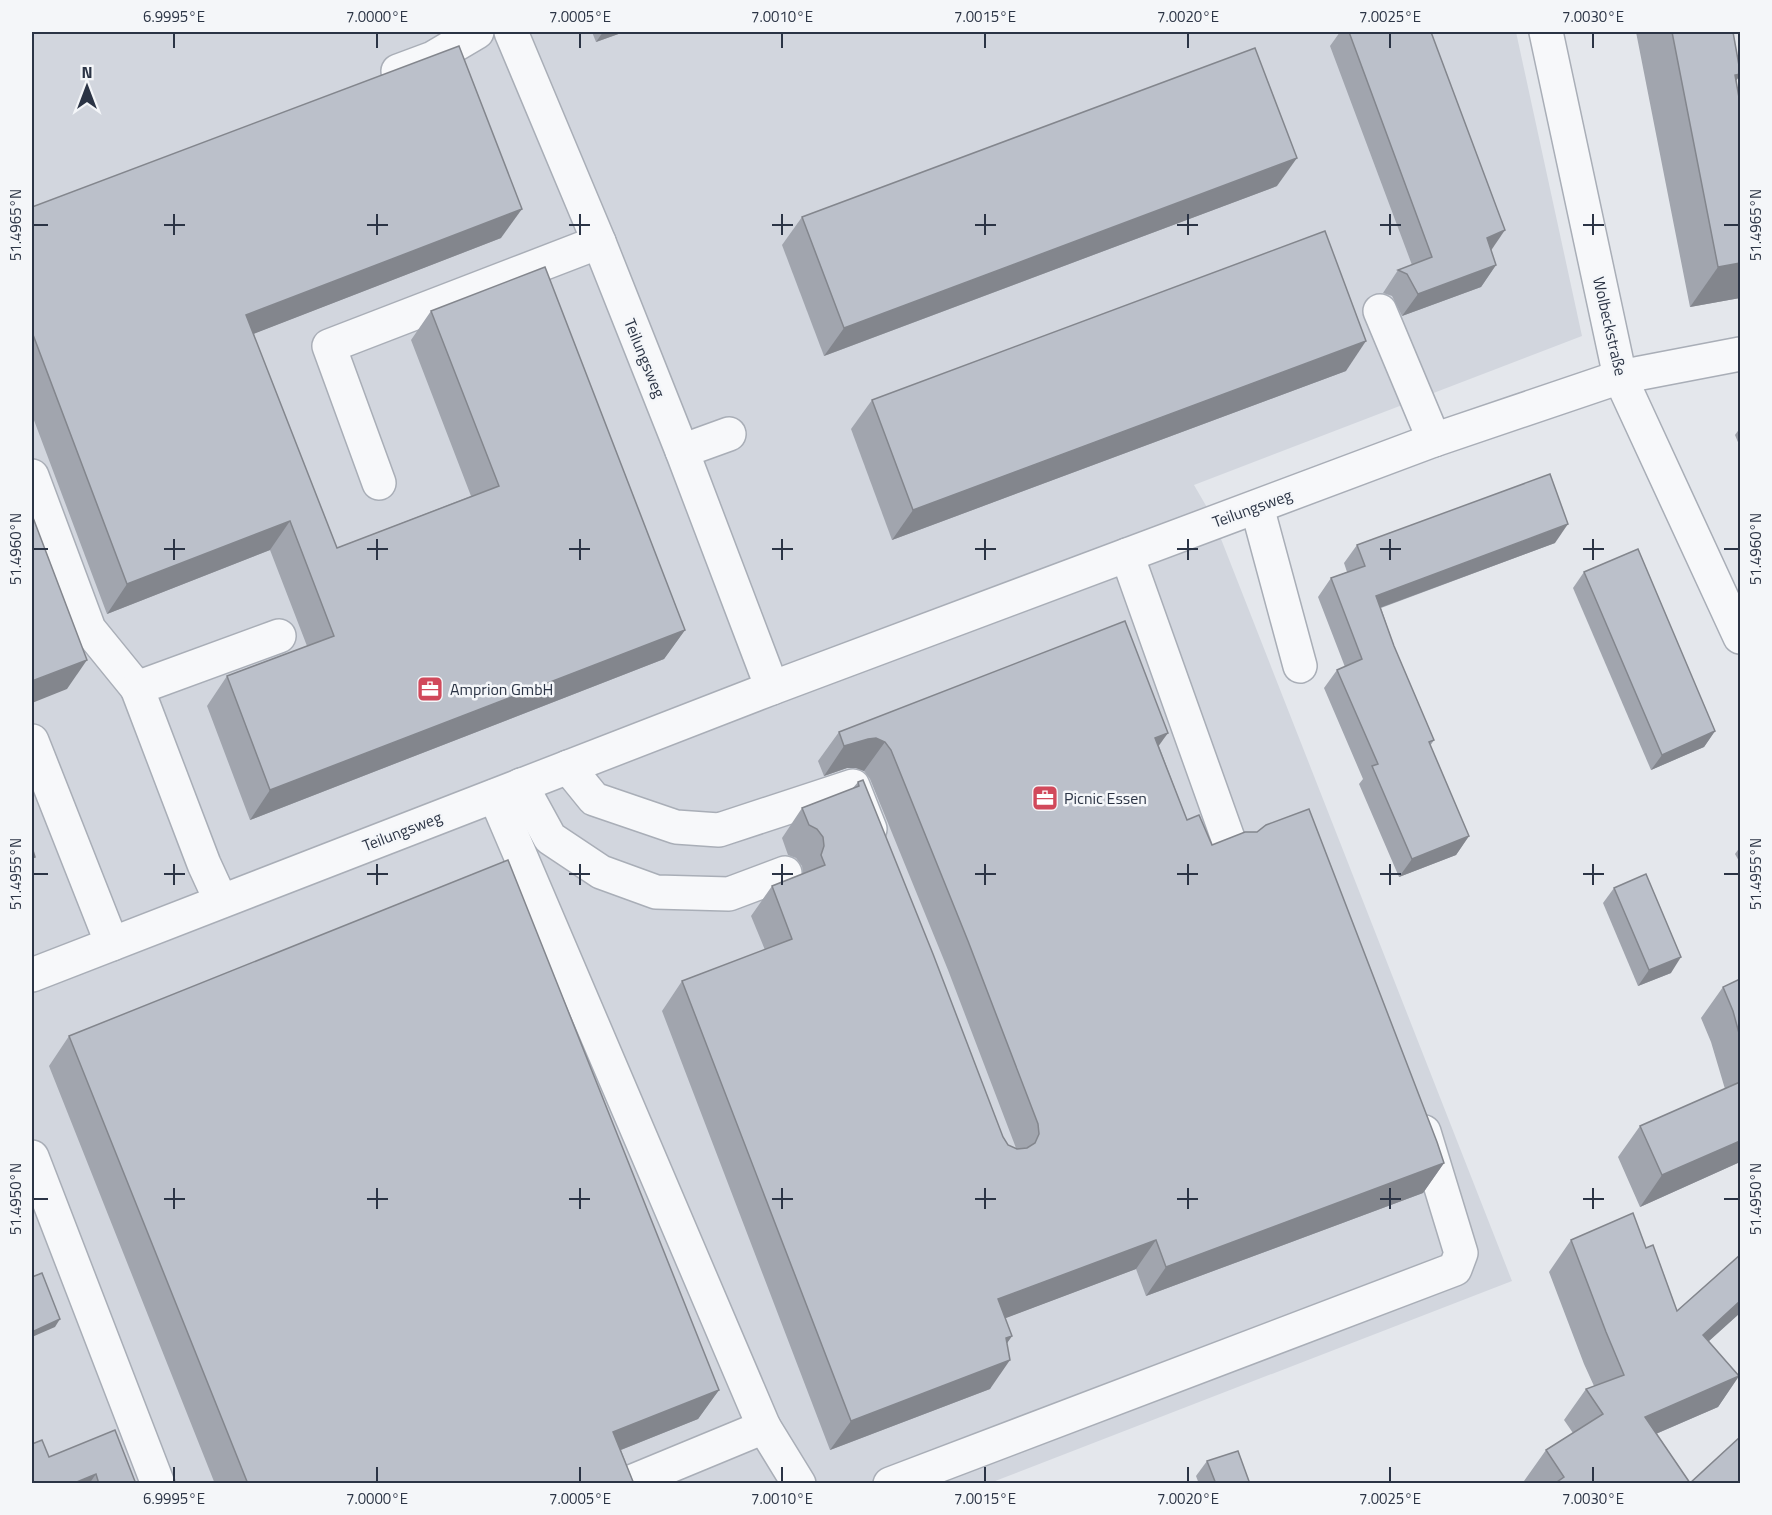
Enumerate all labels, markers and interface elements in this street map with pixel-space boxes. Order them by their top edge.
text: 6.9995°E [143,5,205,28]
text: 7.0000°E [346,5,408,28]
text: 7.0005°E [549,5,611,28]
text: 7.0010°E [751,5,813,28]
text: 7.0015°E [954,5,1016,28]
text: 7.0020°E [1157,5,1219,28]
text: 7.0025°E [1359,5,1421,28]
text: 7.0030°E [1562,5,1624,28]
north arrow [57,57,117,117]
text: N [81,60,93,84]
text: 51.4965°N [4,189,27,261]
text: 51.4965°N [1744,189,1767,261]
street label: Wolbeckstraße [1587,274,1633,378]
street label: Teilungsweg [618,315,672,401]
street label: Teilungsweg [1209,482,1295,534]
text: 51.4960°N [4,513,27,585]
text: 51.4960°N [1744,513,1767,585]
office icon: Amprion GmbH [415,674,445,704]
place label: Amprion GmbH [450,677,553,701]
office icon: Picnic Essen [1030,783,1060,813]
place label: Picnic Essen [1064,786,1147,810]
street label: Teilungsweg [359,805,445,857]
text: 51.4955°N [4,838,27,910]
text: 51.4955°N [1744,838,1767,910]
text: 51.4950°N [4,1163,27,1235]
text: 51.4950°N [1744,1163,1767,1235]
text: 6.9995°E [143,1487,205,1510]
text: 7.0000°E [346,1487,408,1510]
text: 7.0005°E [549,1487,611,1510]
text: 7.0010°E [751,1487,813,1510]
text: 7.0015°E [954,1487,1016,1510]
text: 7.0020°E [1157,1487,1219,1510]
text: 7.0025°E [1359,1487,1421,1510]
text: 7.0030°E [1562,1487,1624,1510]

